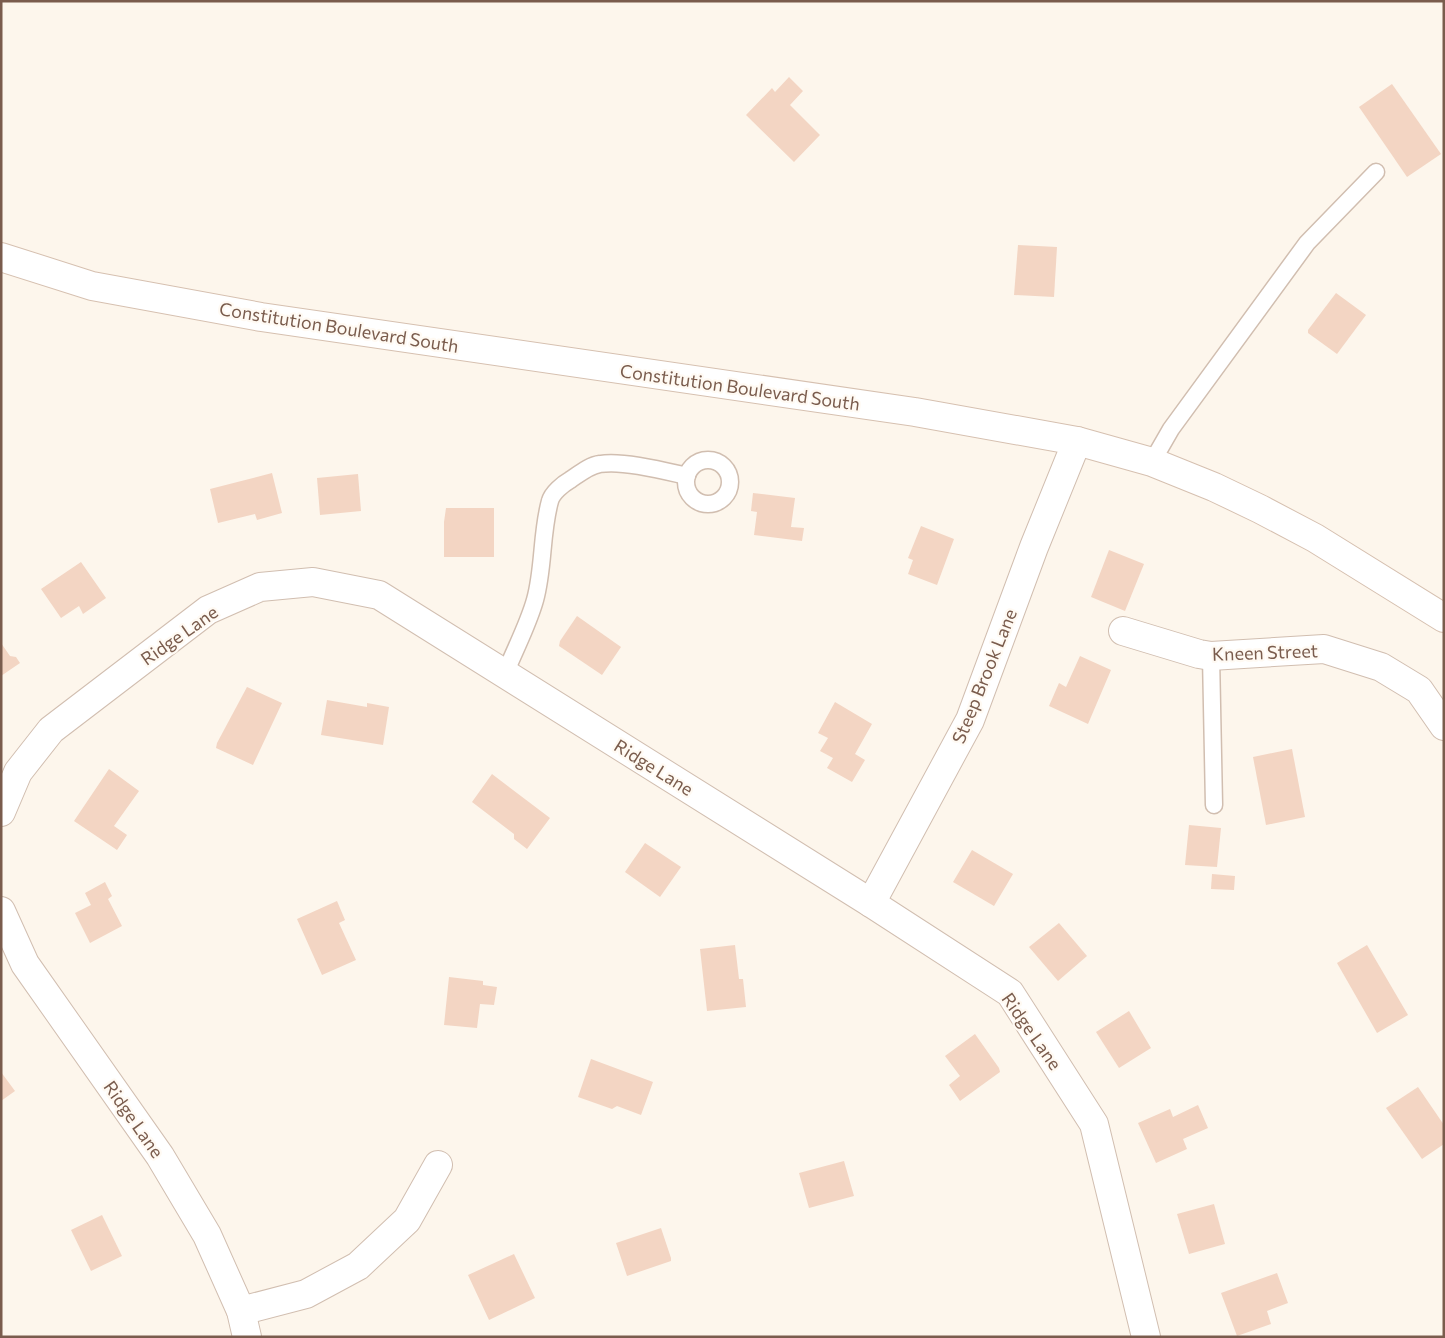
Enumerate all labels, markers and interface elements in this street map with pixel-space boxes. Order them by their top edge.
street label: Constitution Boulevard South [218,297,460,357]
street label: Constitution Boulevard South [619,359,861,415]
street label: Ridge Lane [136,600,222,670]
street label: Steep Brook Lane [947,605,1021,747]
street label: Kneen Street [1212,639,1318,665]
street label: Ridge Lane [610,734,698,800]
street label: Ridge Lane [997,988,1067,1074]
street label: Ridge Lane [99,1076,169,1162]

